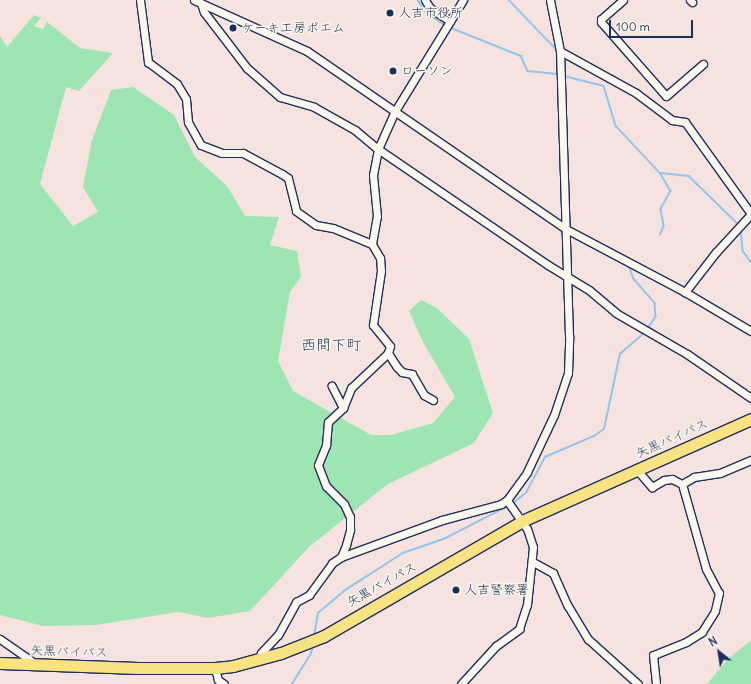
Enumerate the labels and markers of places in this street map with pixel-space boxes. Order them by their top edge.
place label: 人吉市役所 [398,5,463,21]
marker: 人吉市役所 [385,8,395,18]
place label: ケーキ工房ポエム [241,20,345,36]
marker: ケーキ工房ポエム [228,23,238,33]
place label: ローソン [401,63,453,79]
marker: ローソン [388,66,398,76]
place label: 人吉警察署 [464,582,529,598]
marker: 人吉警察署 [451,585,461,595]

